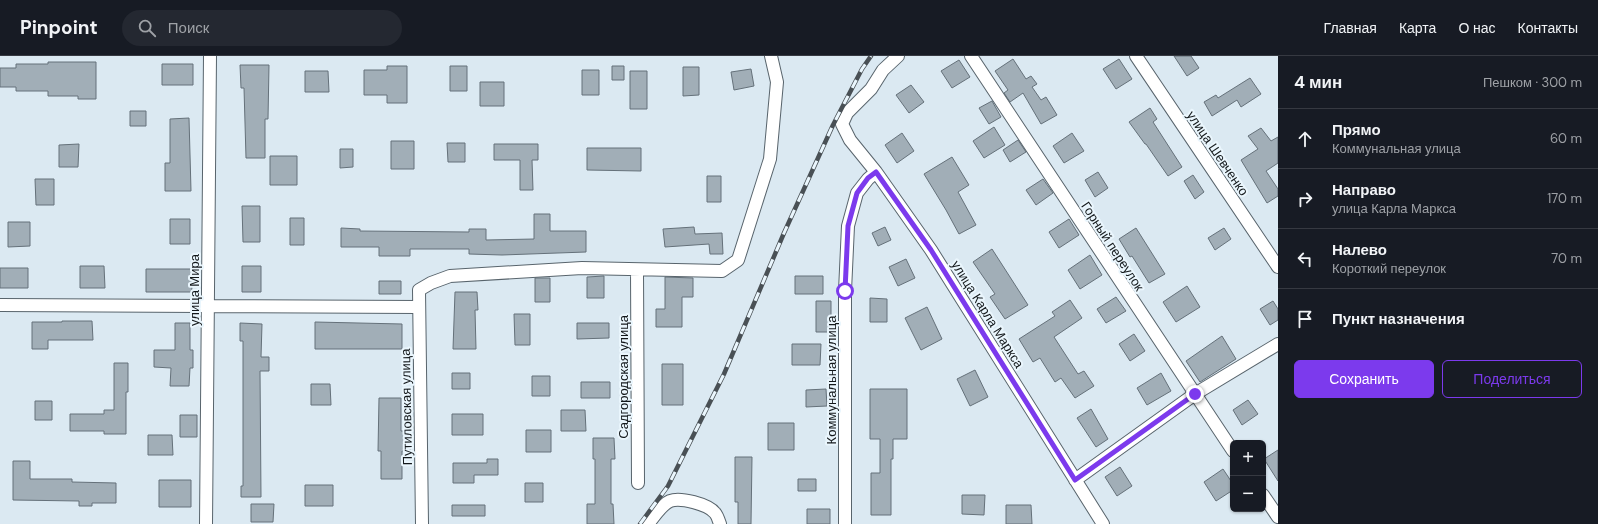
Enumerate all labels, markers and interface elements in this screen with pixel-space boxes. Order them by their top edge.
search box [122,10,402,46]
text: Pinpoint [20,15,98,40]
icon: search [136,17,158,39]
text: Поиск [168,18,209,38]
text: Главная [1324,19,1377,37]
text: Карта [1399,19,1436,37]
text: О нас [1458,19,1496,37]
text: Контакты [1518,19,1578,37]
text: 4 мин [1294,71,1342,93]
text: Пешком · 300 m [1483,74,1582,91]
street label: улица Шевченко [1183,108,1252,199]
text: Прямо [1332,120,1381,140]
icon: ahead [1294,128,1316,150]
text: 60 m [1550,130,1582,147]
text: Коммунальная улица [1332,140,1461,157]
text: Направо [1332,180,1396,200]
icon: right [1294,188,1316,210]
text: 170 m [1547,190,1582,207]
street label: Горный переулок [1077,198,1148,294]
text: улица Карла Маркса [1332,200,1456,217]
text: Налево [1332,240,1387,260]
icon: left [1294,248,1316,270]
text: 70 m [1551,250,1582,267]
street label: улица Мира [186,253,203,326]
street label: улица Карла Маркса [947,257,1028,372]
text: Короткий переулок [1332,260,1446,277]
route start [836,282,854,300]
icon: arrive [1294,308,1316,330]
text: Пункт назначения [1332,309,1465,329]
street label: Садгородская улица [615,314,632,439]
street label: Коммунальная улица [823,315,840,444]
street label: Путиловская улица [397,348,416,465]
button: Сохранить [1294,360,1434,398]
button: Поделиться [1442,360,1582,398]
route end [1186,385,1204,403]
map controls [1230,440,1266,512]
button: + [1230,440,1266,476]
button: − [1230,476,1266,512]

